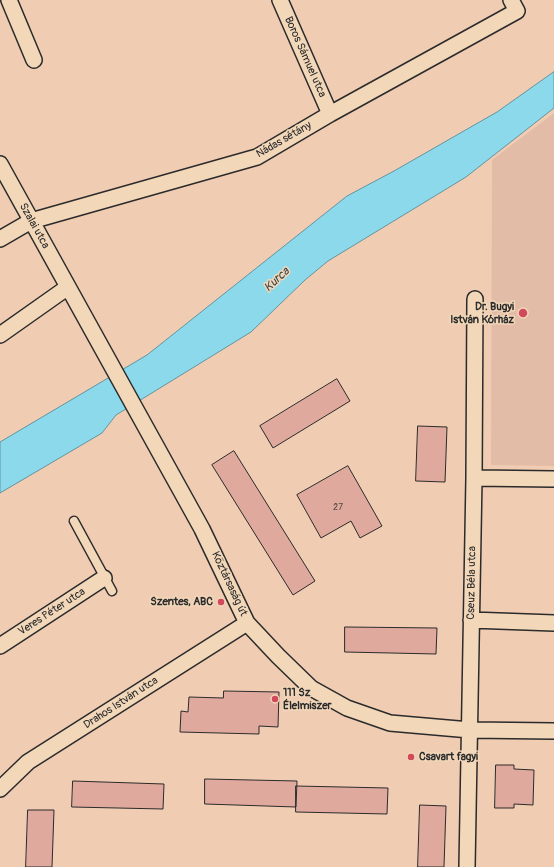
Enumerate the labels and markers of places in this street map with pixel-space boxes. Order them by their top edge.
place label: Dr. Bugyi István Kórház [450,300,514,326]
marker: Dr. Bugyi István Kórház [517,307,529,319]
place label: Szentes, ABC [150,595,213,609]
marker: Szentes, ABC [216,597,226,607]
place label: 111 Sz Élelmiszer [283,686,332,712]
marker: 111 Sz Élelmiszer [270,694,280,704]
place label: Csavart fagyi [419,750,478,764]
marker: Csavart fagyi [406,752,416,762]

